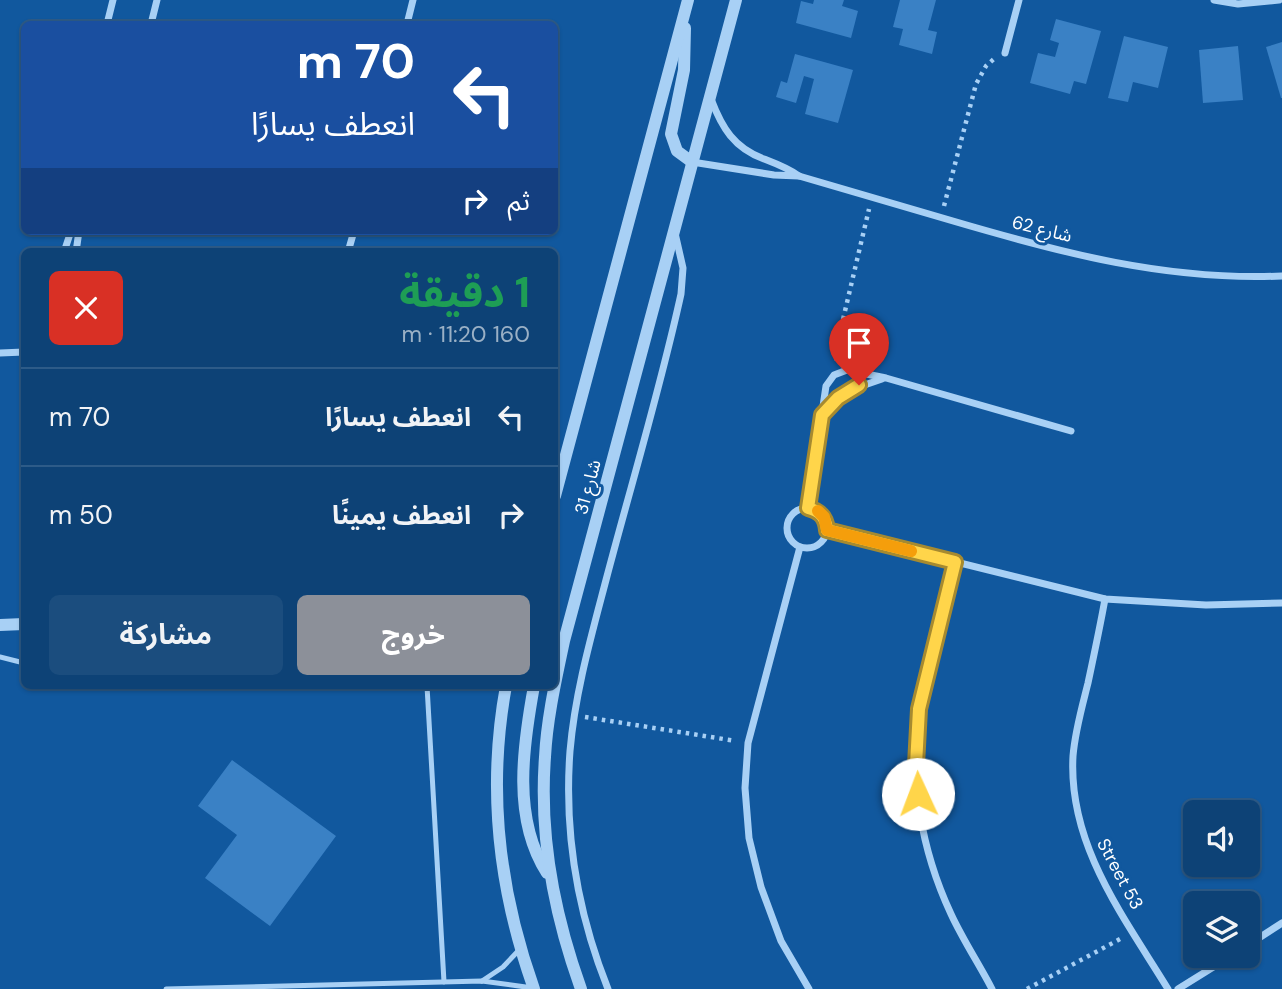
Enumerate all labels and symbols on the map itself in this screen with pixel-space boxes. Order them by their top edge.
street label: شارع 62 [1009,210,1075,250]
pin [829,313,889,385]
street label: شارع 31 [569,457,609,518]
position arrow [881,757,955,831]
street label: Street 53 [1091,834,1149,914]

